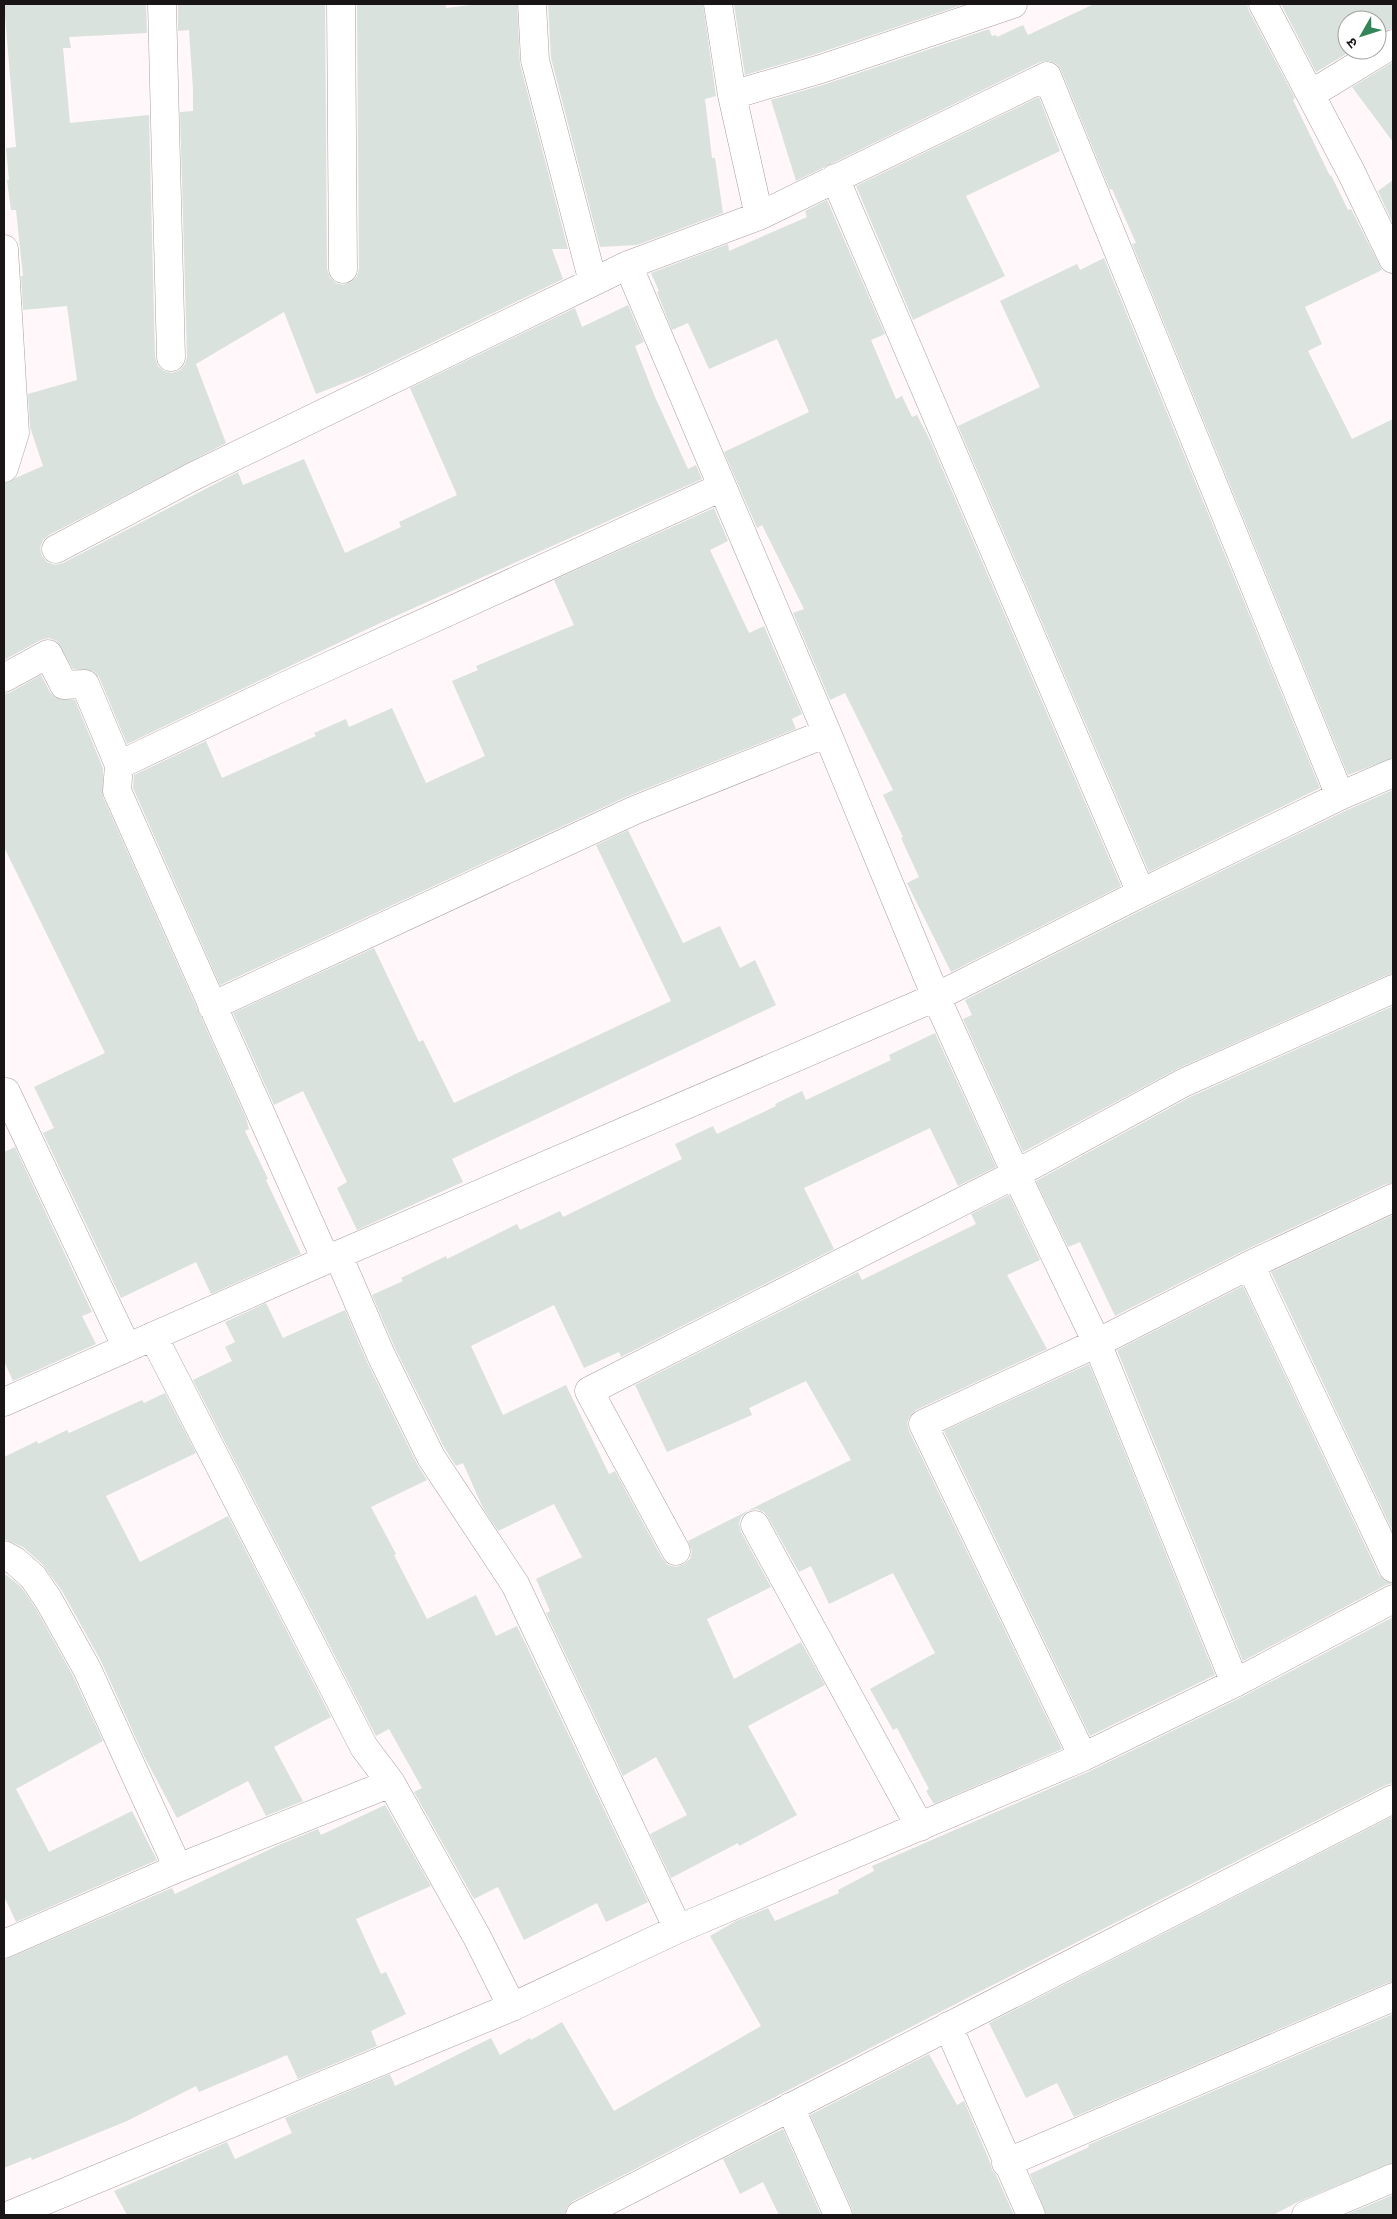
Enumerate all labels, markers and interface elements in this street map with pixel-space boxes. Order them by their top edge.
north arrow [1337,10,1387,60]
text: उ [1343,34,1361,51]

